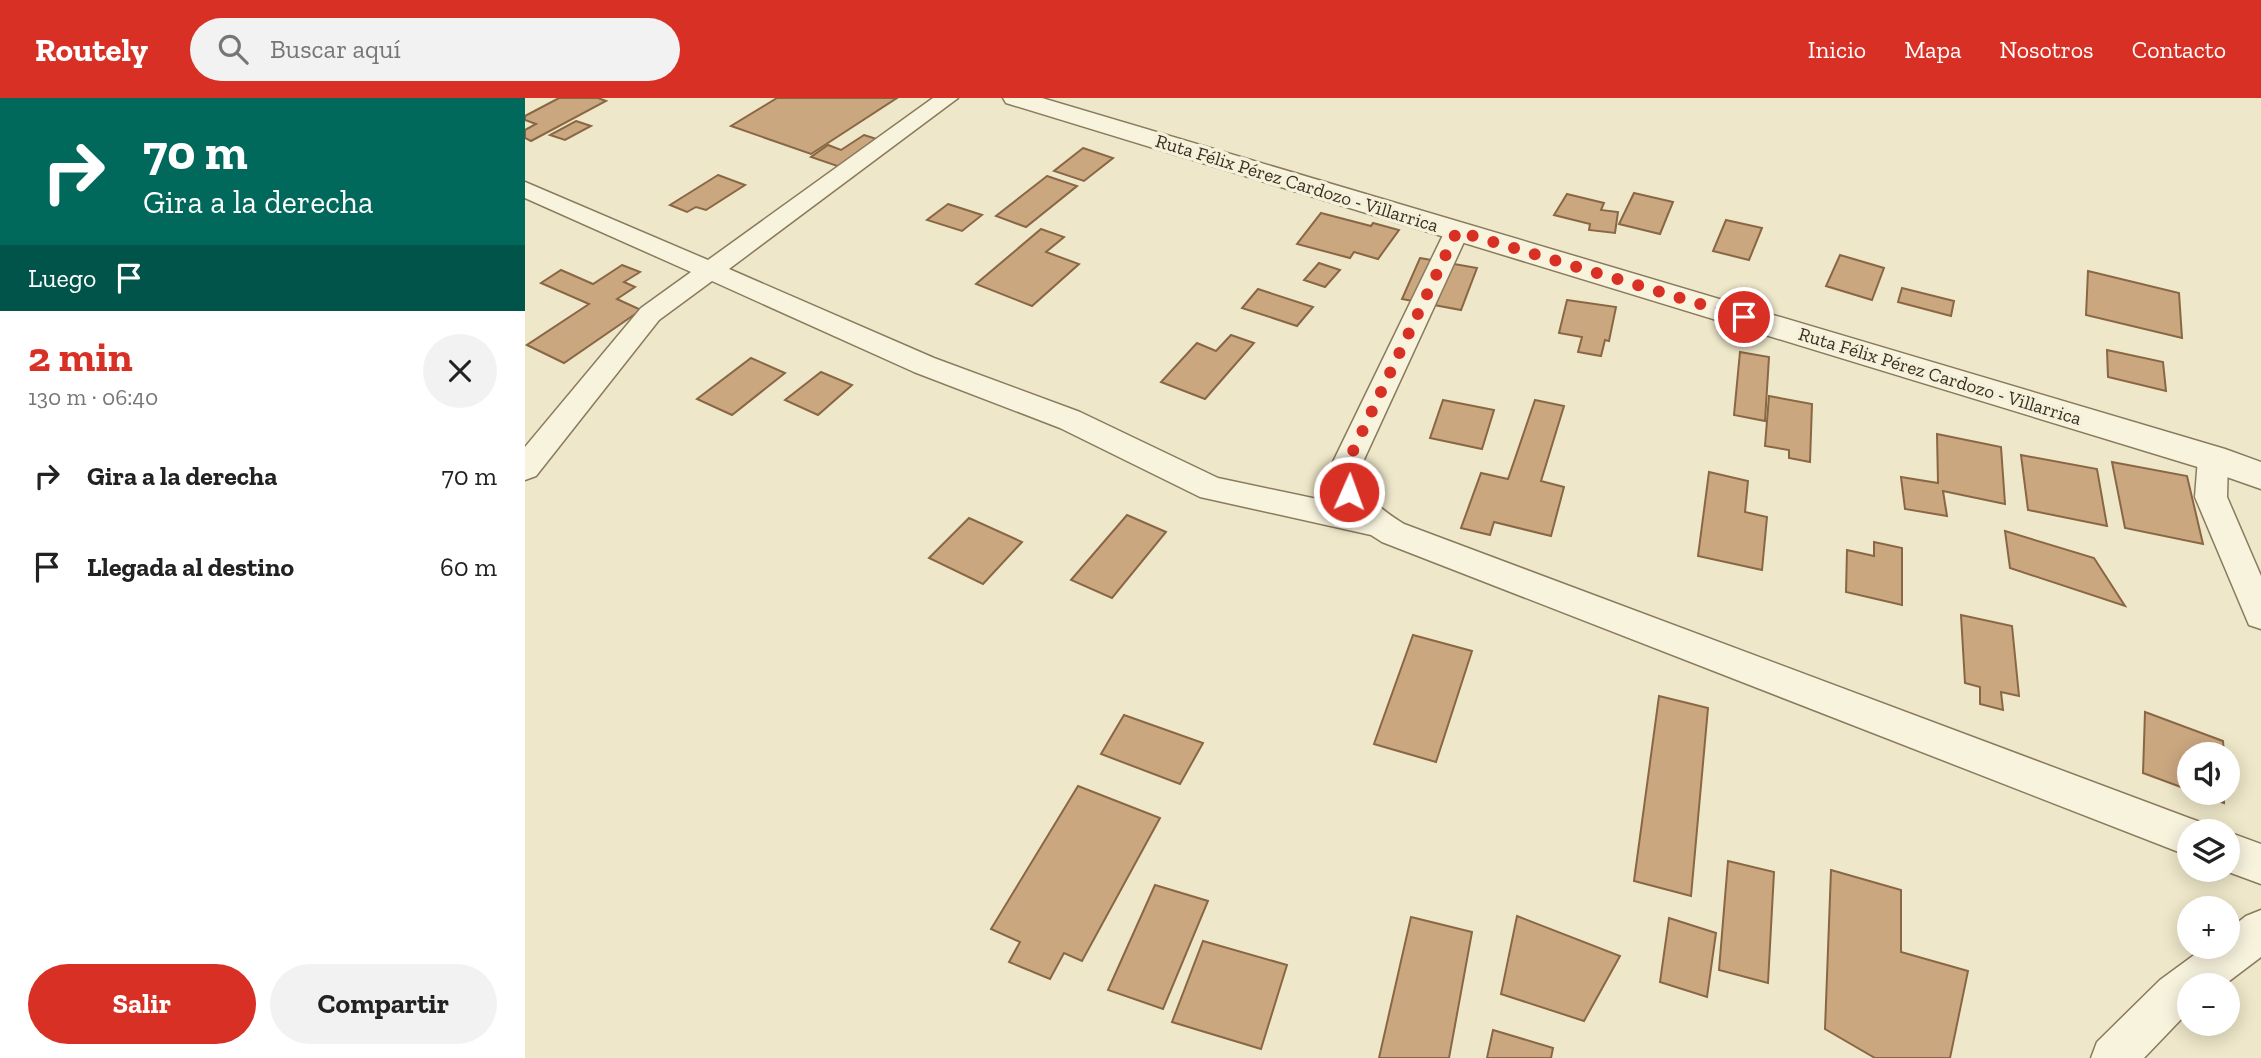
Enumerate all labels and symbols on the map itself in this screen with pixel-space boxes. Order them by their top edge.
street label: Ruta Félix Pérez Cardozo - Villarrica [1153,129,1441,237]
pin [1714,287,1774,347]
street label: Ruta Félix Pérez Cardozo - Villarrica [1796,322,2084,430]
position arrow [1312,455,1386,529]

